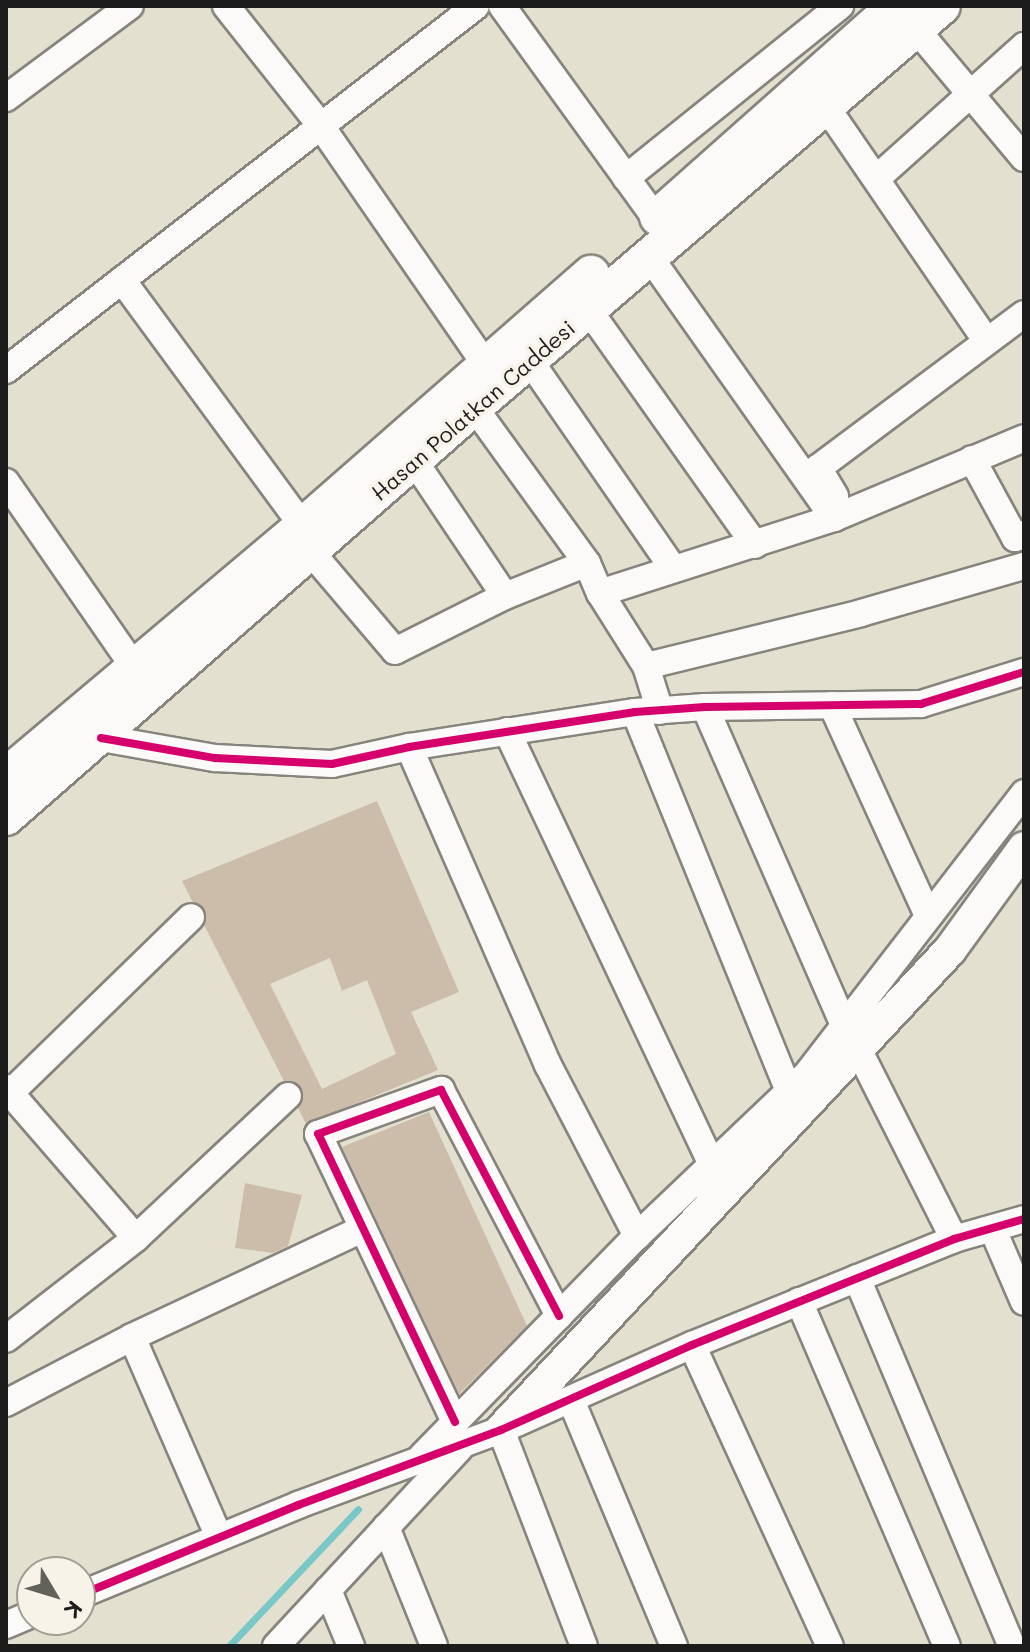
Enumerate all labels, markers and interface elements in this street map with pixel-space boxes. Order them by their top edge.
street label: Hasan Polatkan Caddesi [366,314,580,506]
north arrow [16,1556,96,1636]
text: K [58,1595,90,1624]

